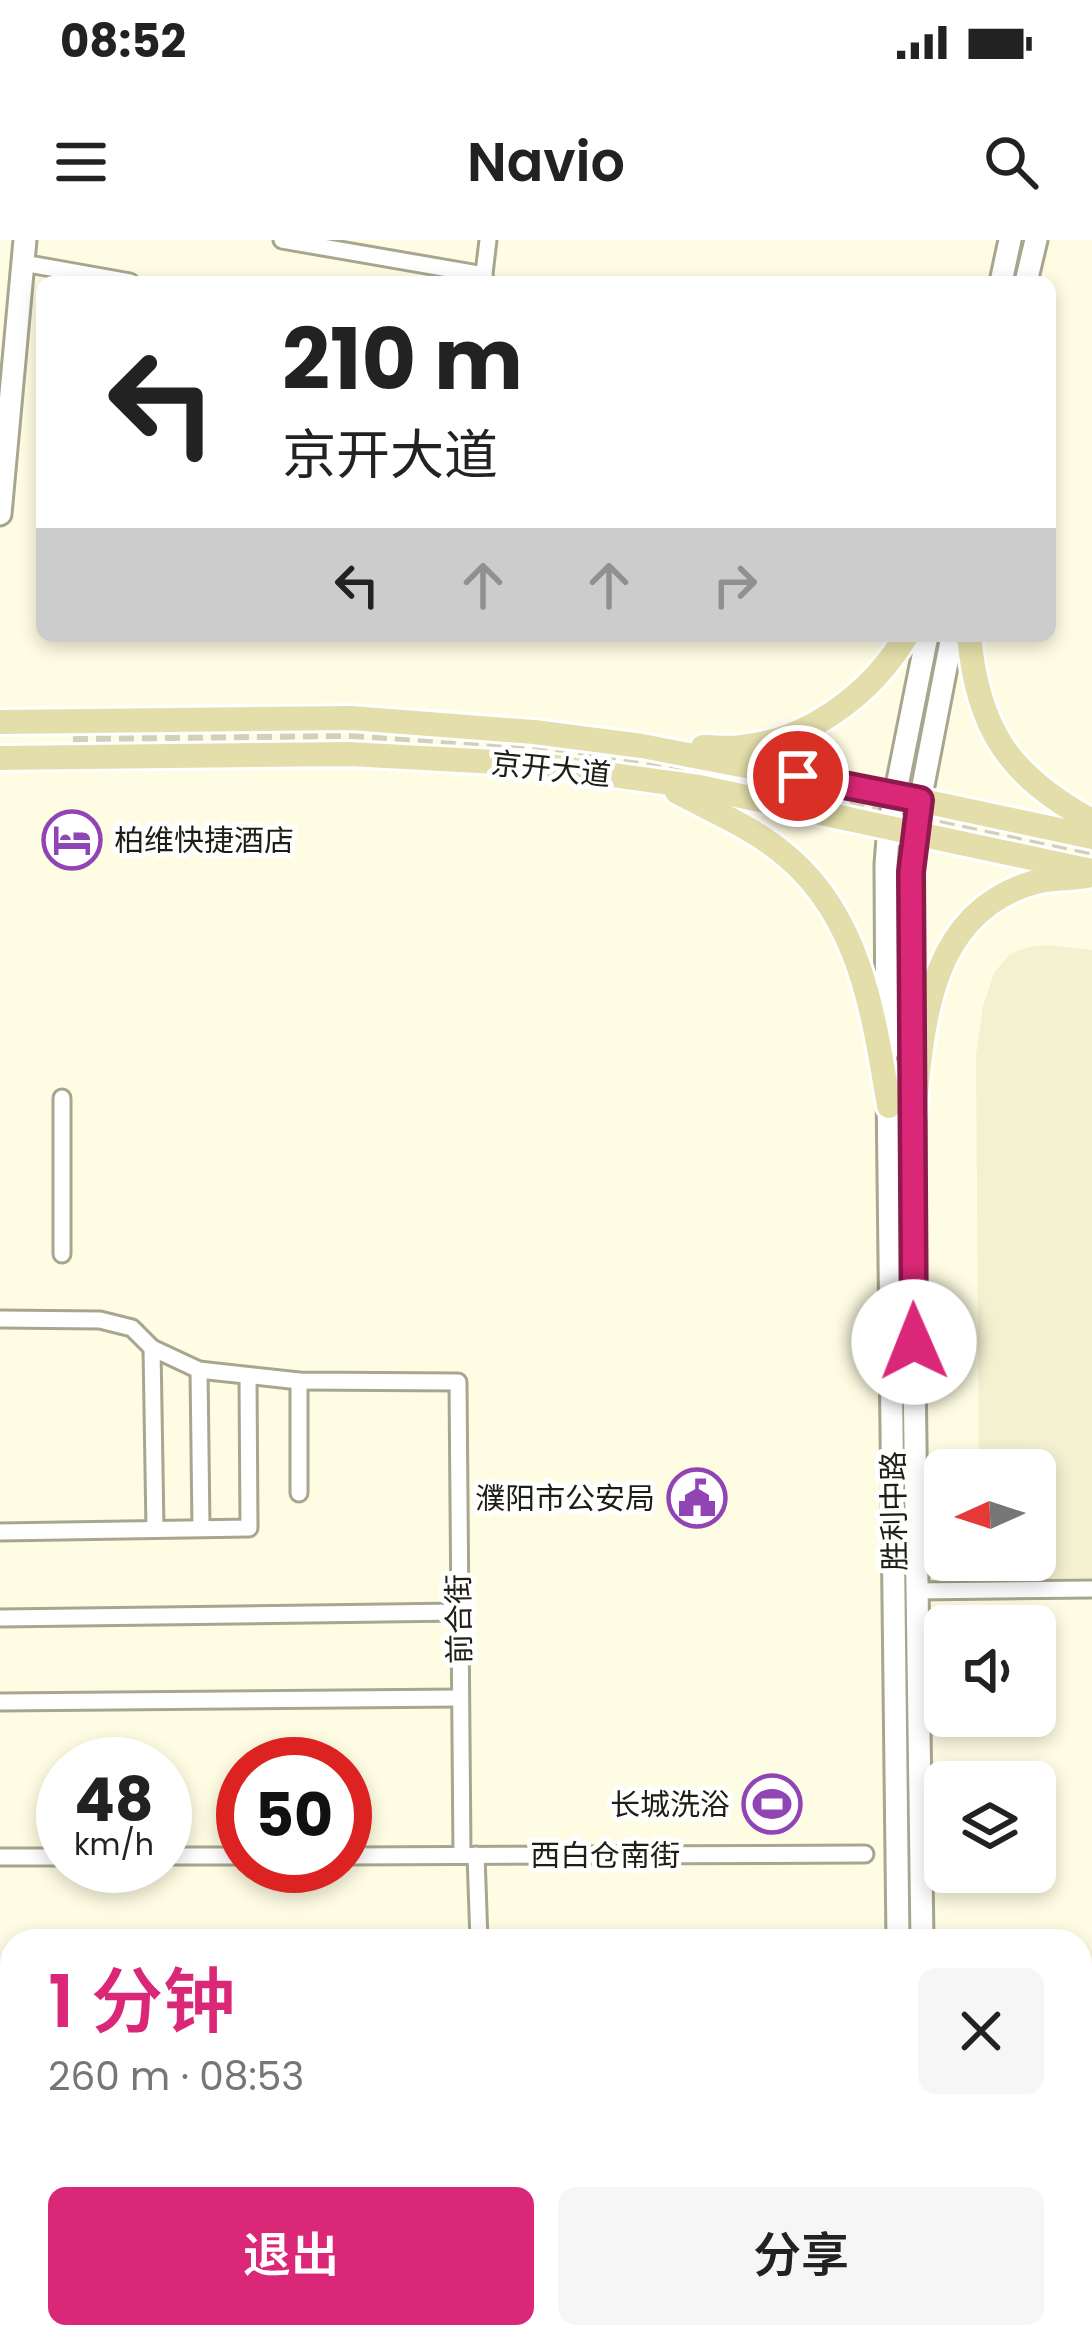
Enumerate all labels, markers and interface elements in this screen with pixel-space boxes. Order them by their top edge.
text: 08:52 [60,10,186,73]
text: Navio [467,124,625,200]
icon: menu [48,129,114,195]
icon: search [978,129,1044,195]
text: 210 m [282,301,523,418]
icon: left [84,324,240,480]
text: 京开大道 [282,417,498,493]
icon: left [324,552,390,618]
icon: ahead [450,552,516,618]
icon: ahead [576,552,642,618]
icon: right [702,552,768,618]
pin [747,725,849,827]
street label: 京开大道 [489,741,613,797]
icon: arrive [765,743,831,809]
hotel icon: 柏维快捷酒店 [41,809,103,871]
place label: 柏维快捷酒店 [114,819,294,862]
position arrow [851,1279,977,1405]
north arrow [924,1449,1056,1581]
map controls [924,1449,1056,1893]
street label: 胜利中路 [871,1451,917,1571]
public building icon: 濮阳市公安局 [666,1467,728,1529]
place label: 濮阳市公安局 [475,1477,655,1520]
street label: 前合街 [437,1574,481,1664]
button: sound [924,1605,1056,1737]
speed limit sign: 50 [216,1737,372,1893]
text: 48 [74,1758,154,1842]
button: layers [924,1761,1056,1893]
sports icon: 长城洗浴 [741,1773,803,1835]
place label: 长城洗浴 [610,1783,730,1826]
text: km/h [74,1823,154,1866]
street label: 西白仓南街 [530,1834,680,1877]
text: 1 分钟 [48,1951,235,2052]
button: close [918,1968,1044,2094]
text: 260 m · 08:53 [48,2049,304,2104]
button: 退出 [48,2187,534,2325]
button: 分享 [558,2187,1044,2325]

